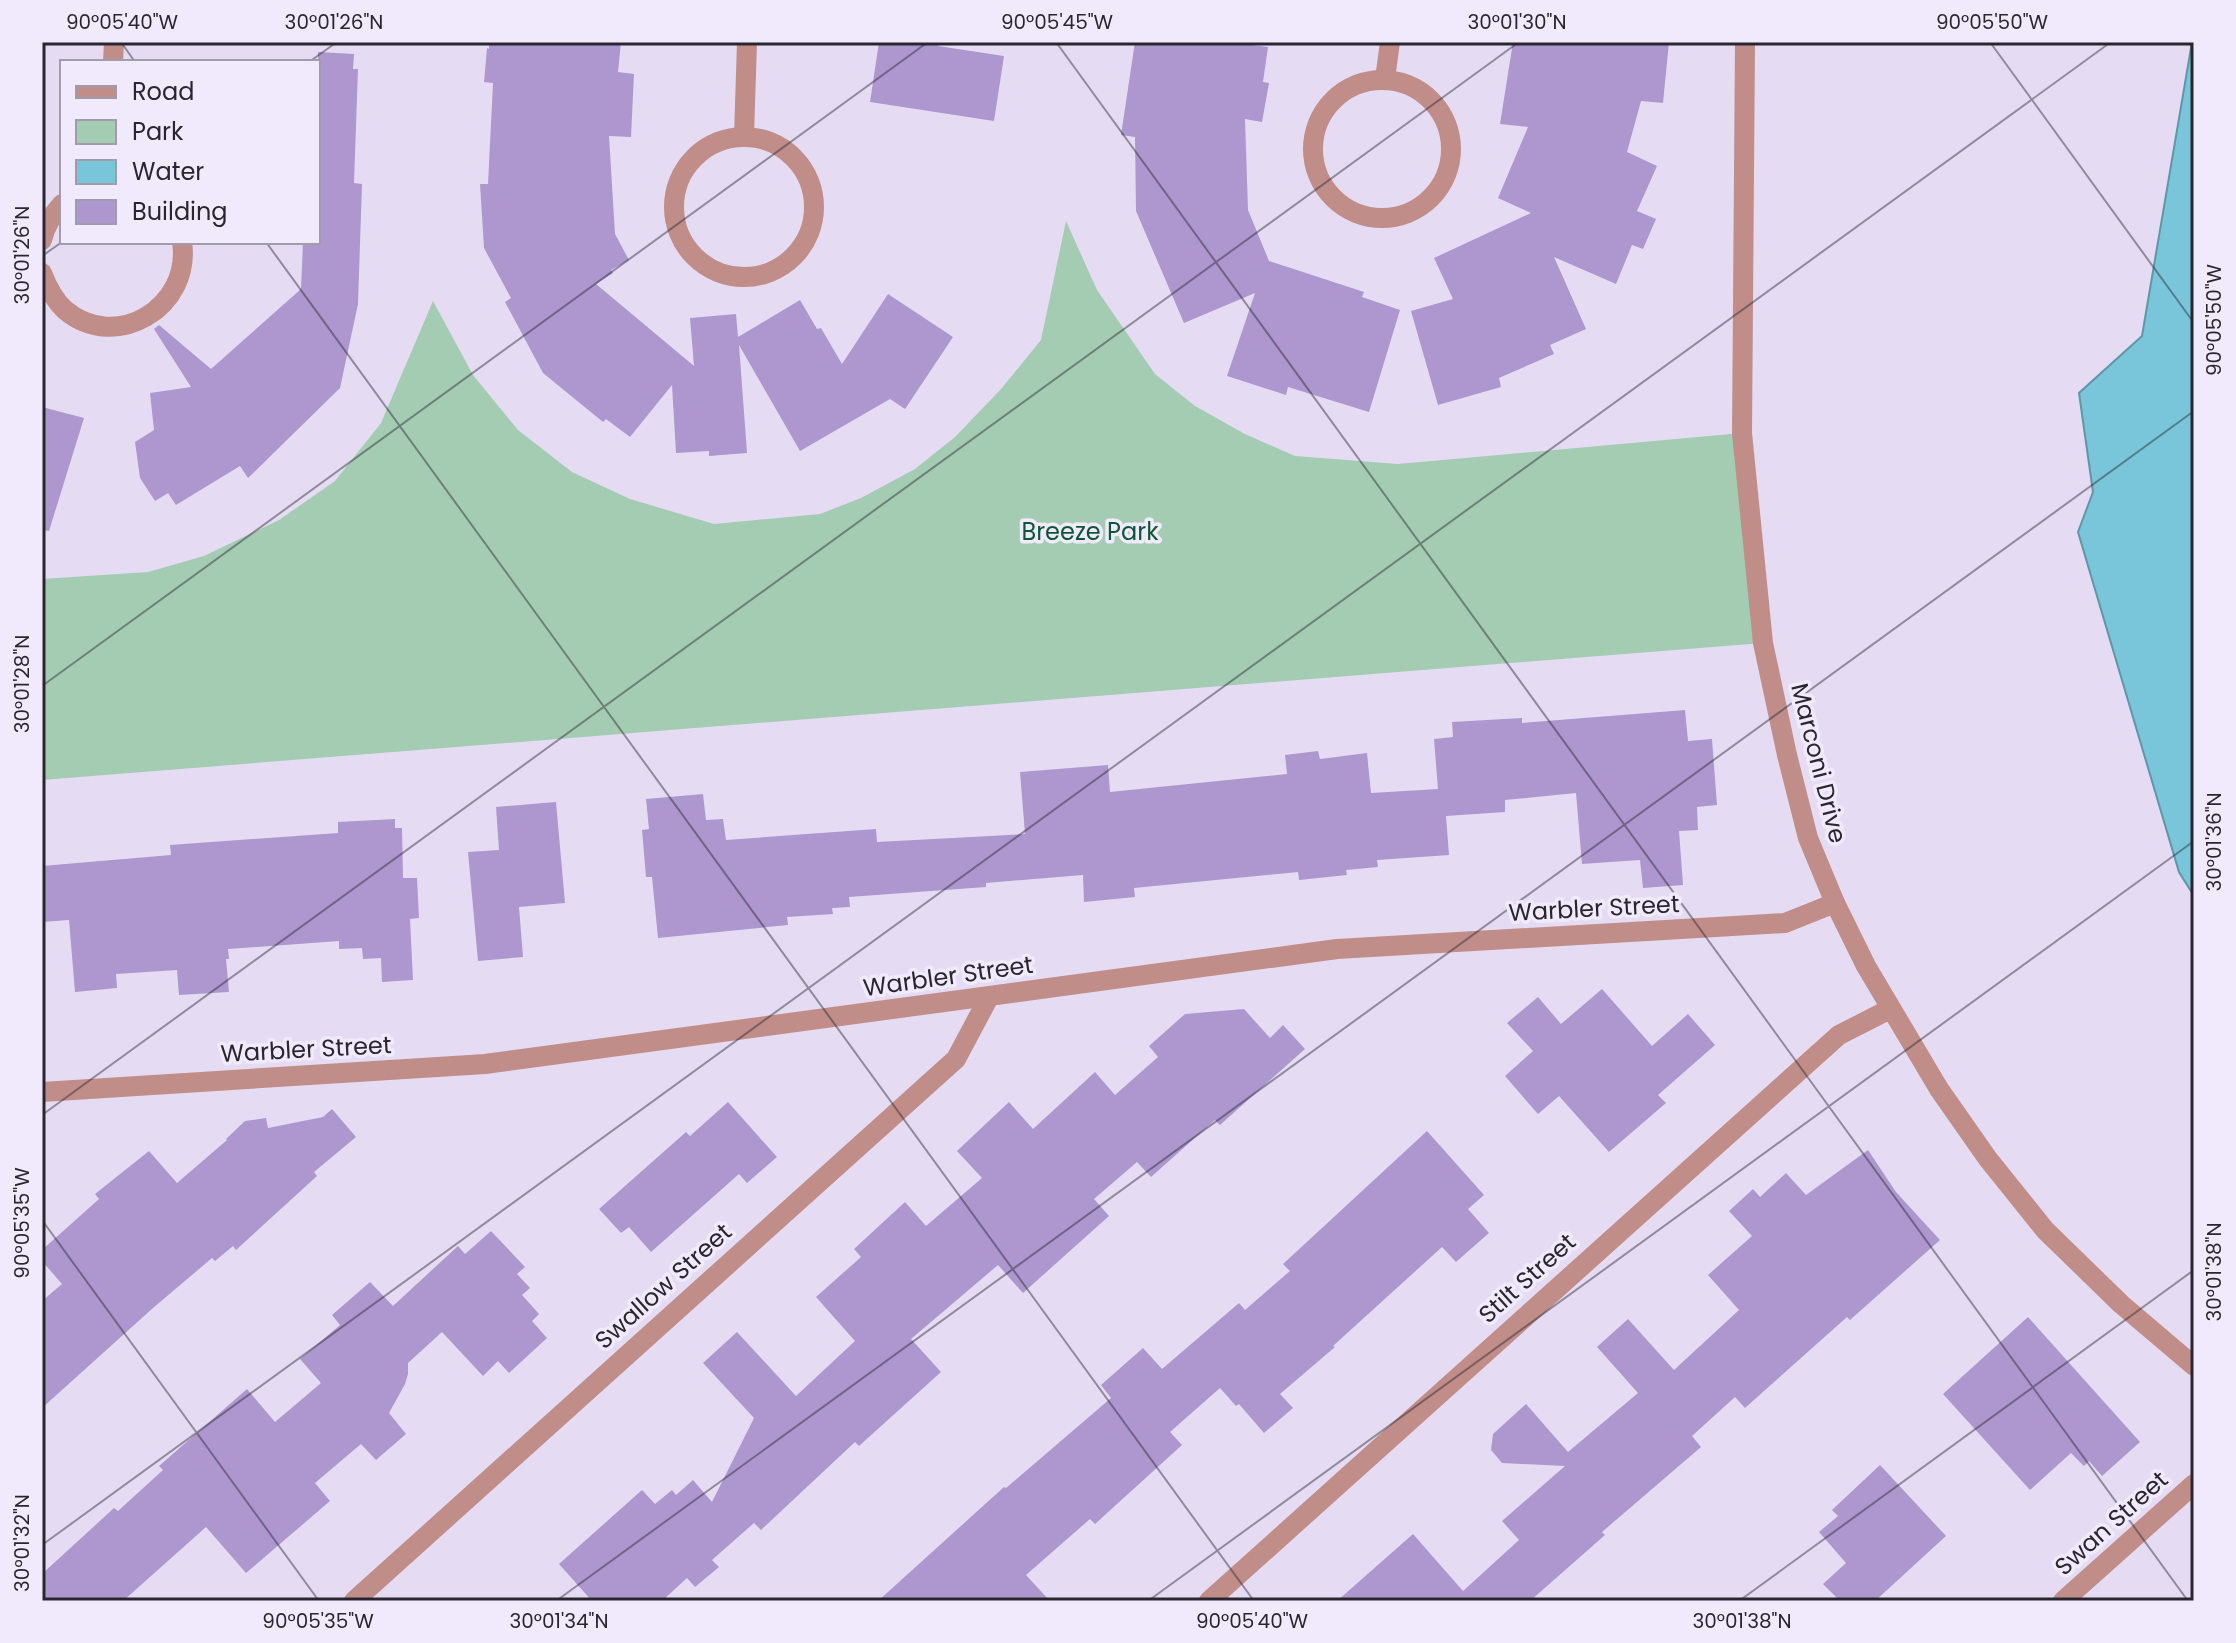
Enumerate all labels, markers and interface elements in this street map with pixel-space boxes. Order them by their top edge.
text: 90°05'40"W [66,8,179,36]
text: 30°01'26"N [285,8,383,36]
text: 90°05'45"W [1001,8,1114,36]
text: 30°01'30"N [1468,8,1566,36]
text: 90°05'50"W [1936,8,2049,36]
legend [60,60,320,244]
text: Road [132,75,194,108]
text: Park [132,115,184,148]
text: Water [132,155,204,188]
text: Building [132,195,228,228]
text: 30°01'26"N [8,206,36,304]
text: 90°05'50"W [2200,263,2228,376]
park label: Breeze Park [1021,515,1159,548]
text: 30°01'28"N [8,635,36,733]
street label: Marconi Drive [1783,680,1855,846]
text: 30°01'36"N [2200,792,2228,892]
street label: Warbler Street [1508,887,1680,929]
street label: Warbler Street [861,948,1035,1004]
street label: Warbler Street [220,1028,392,1070]
text: 90°05'35"W [8,1167,36,1279]
street label: Swallow Street [587,1216,739,1356]
text: 30°01'38"N [2200,1223,2228,1321]
street label: Stilt Street [1471,1226,1583,1330]
street label: Swan Street [2047,1463,2175,1583]
text: 30°01'32"N [8,1494,36,1592]
text: 90°05'35"W [262,1607,374,1635]
text: 30°01'34"N [510,1607,608,1635]
text: 90°05'40"W [1196,1607,1309,1635]
text: 30°01'38"N [1693,1607,1791,1635]

